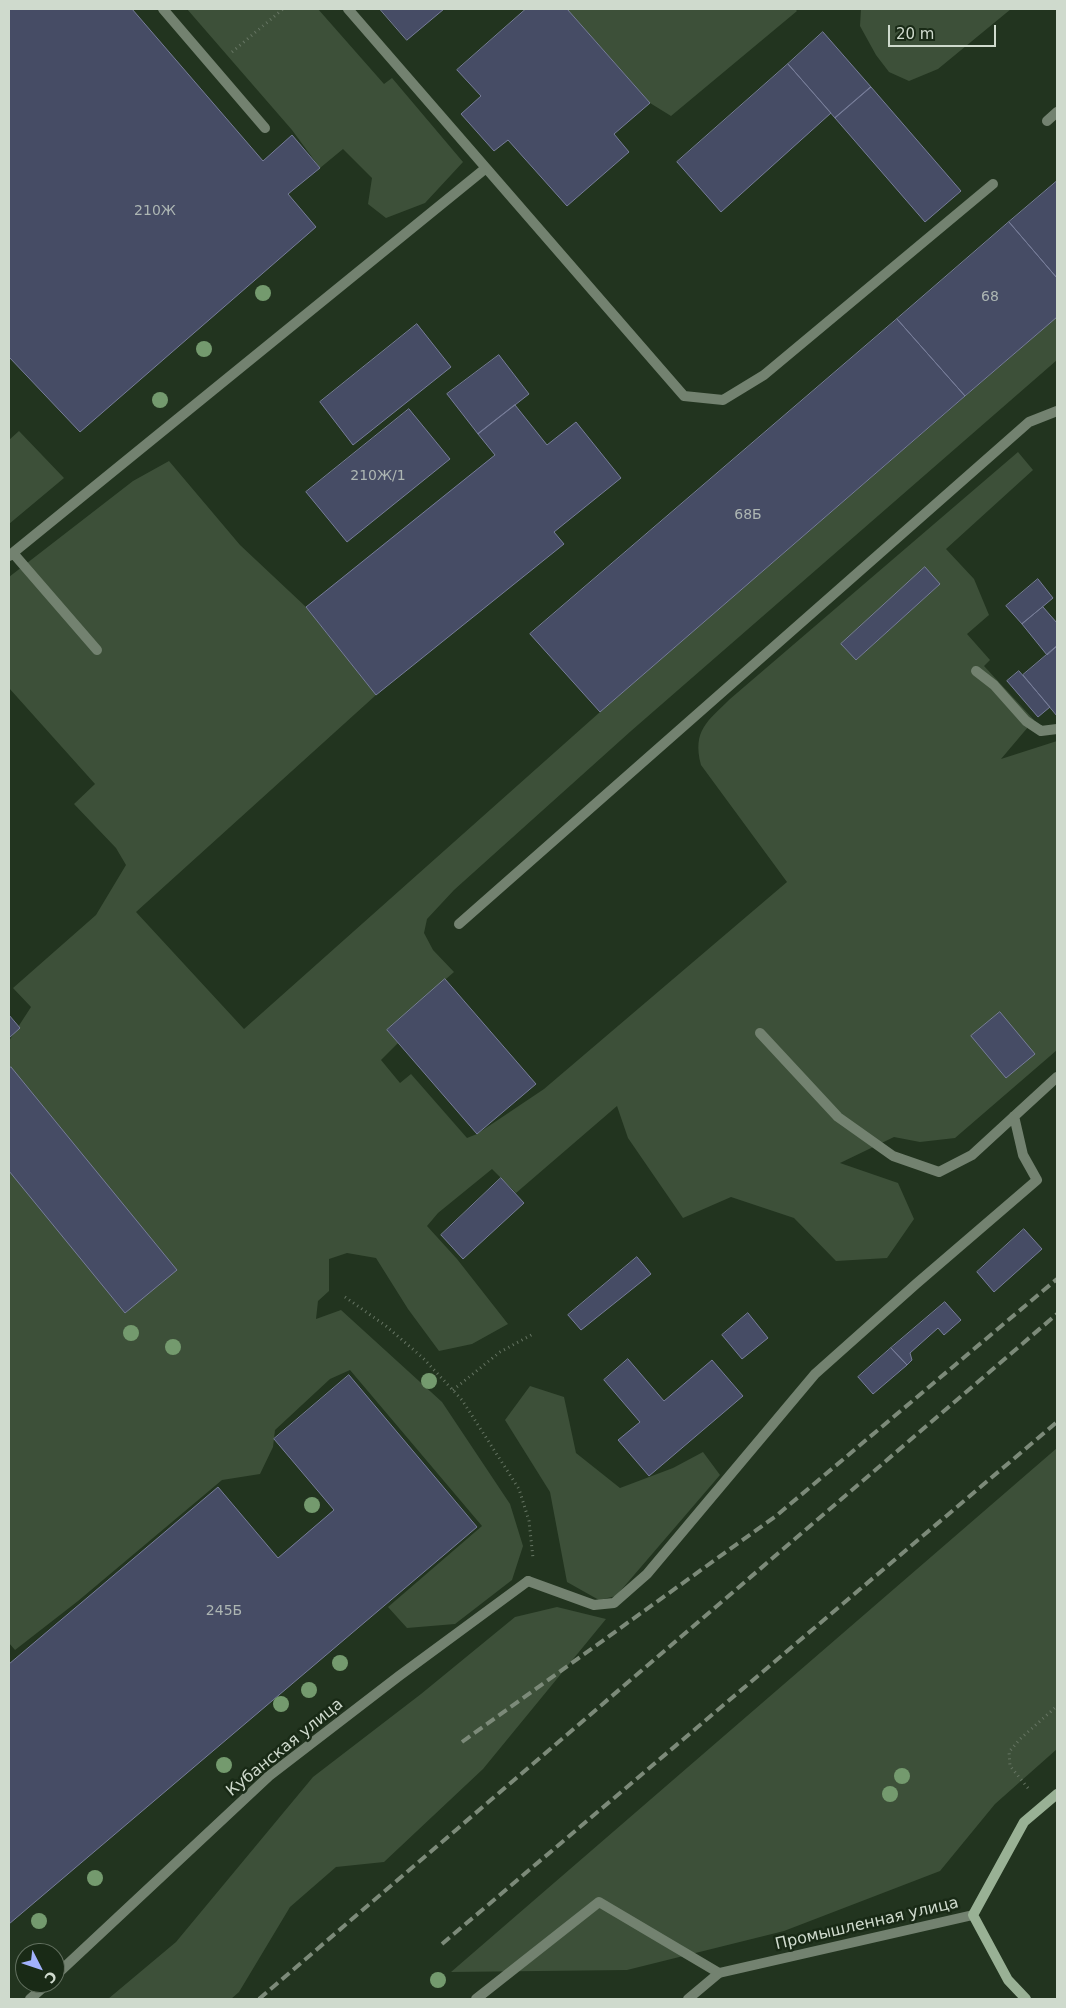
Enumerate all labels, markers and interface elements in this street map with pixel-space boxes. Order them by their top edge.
scale bar [891,15,998,47]
text: 20 m [896,25,934,43]
house number: 210Ж [134,203,176,219]
house number: 68 [981,289,999,305]
house number: 210Ж/1 [350,468,406,484]
house number: 68Б [734,507,762,523]
house number: 245Б [206,1603,242,1619]
street label: Кубанская улица [223,1695,347,1801]
street label: Промышленная улица [773,1894,961,1954]
north arrow [15,1943,65,1993]
text: С [41,1968,60,1986]

